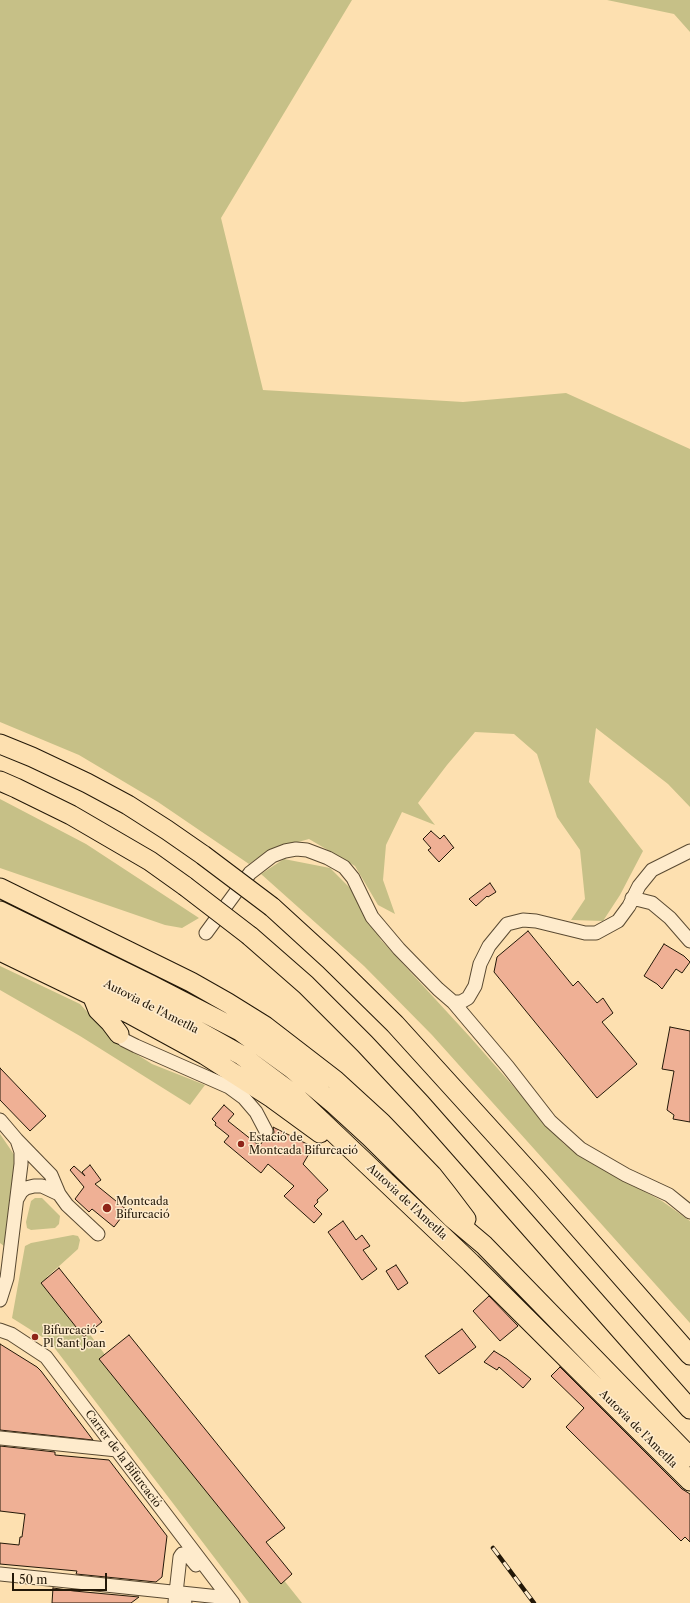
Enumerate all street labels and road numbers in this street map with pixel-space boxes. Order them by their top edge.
street label: Autovia de l'Ametlla [101,977,201,1037]
street label: Autovia de l'Ametlla [364,1161,450,1243]
street label: Autovia de l'Ametlla [596,1387,680,1471]
street label: Carrer de la Bifurcació [82,1408,164,1510]

